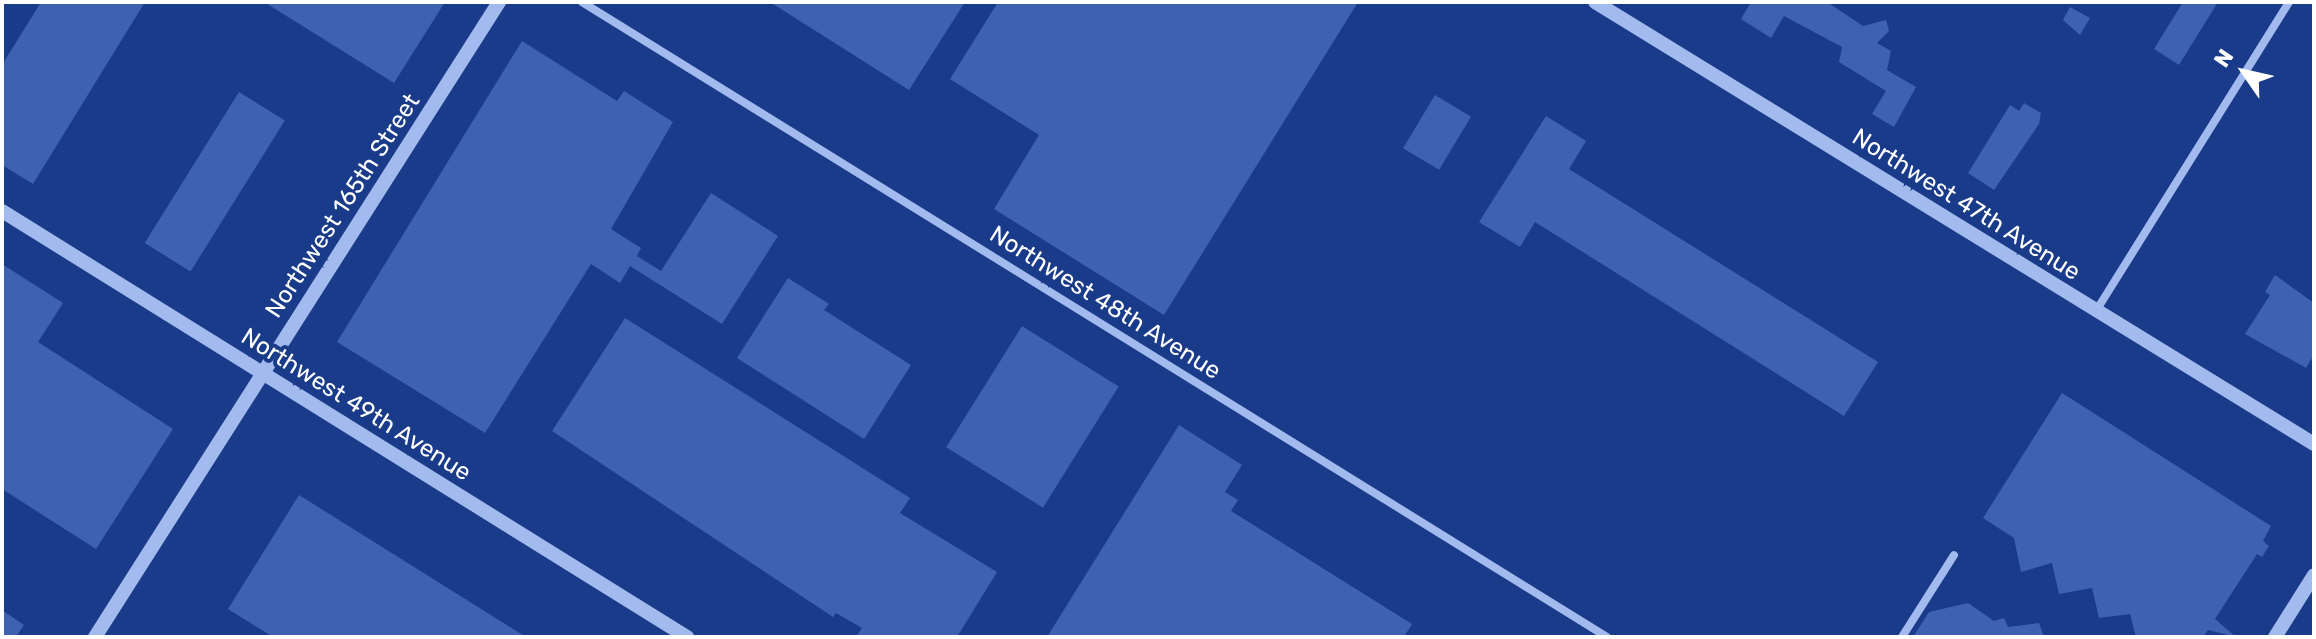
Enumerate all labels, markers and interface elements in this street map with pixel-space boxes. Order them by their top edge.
north arrow [2204,32,2284,112]
text: N [2208,44,2239,72]
street label: Northwest 165th Street [260,88,426,324]
street label: Northwest 47th Avenue [1846,123,2086,287]
street label: Northwest 48th Avenue [984,220,1226,386]
street label: Northwest 49th Avenue [236,322,476,488]

